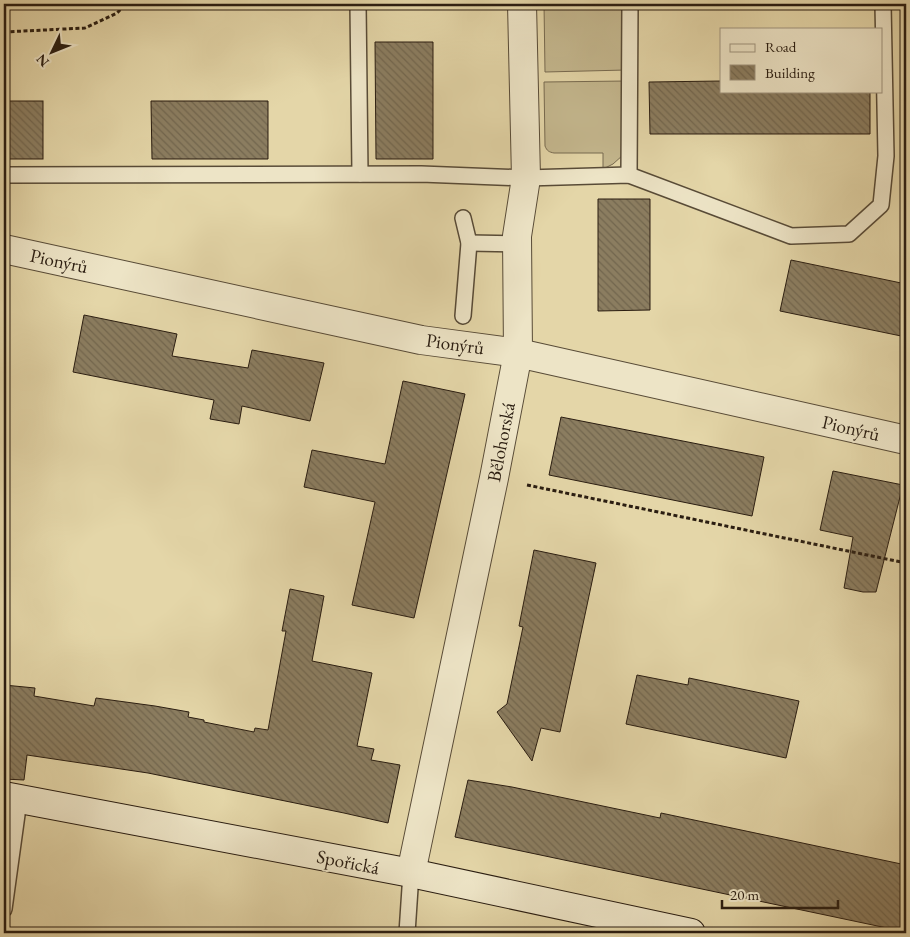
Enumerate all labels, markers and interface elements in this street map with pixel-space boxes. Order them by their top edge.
north arrow [28,28,78,78]
legend [720,28,882,92]
text: Road [765,37,797,56]
text: N [32,50,53,71]
text: Building [765,63,815,82]
street label: Pionýrů [28,243,90,279]
street label: Pionýrů [424,328,486,360]
street label: Bělohorská [481,400,521,484]
street label: Pionýrů [820,409,882,447]
street label: Spořická [315,844,382,880]
scale bar [722,877,839,909]
text: 20 m [730,885,759,904]

